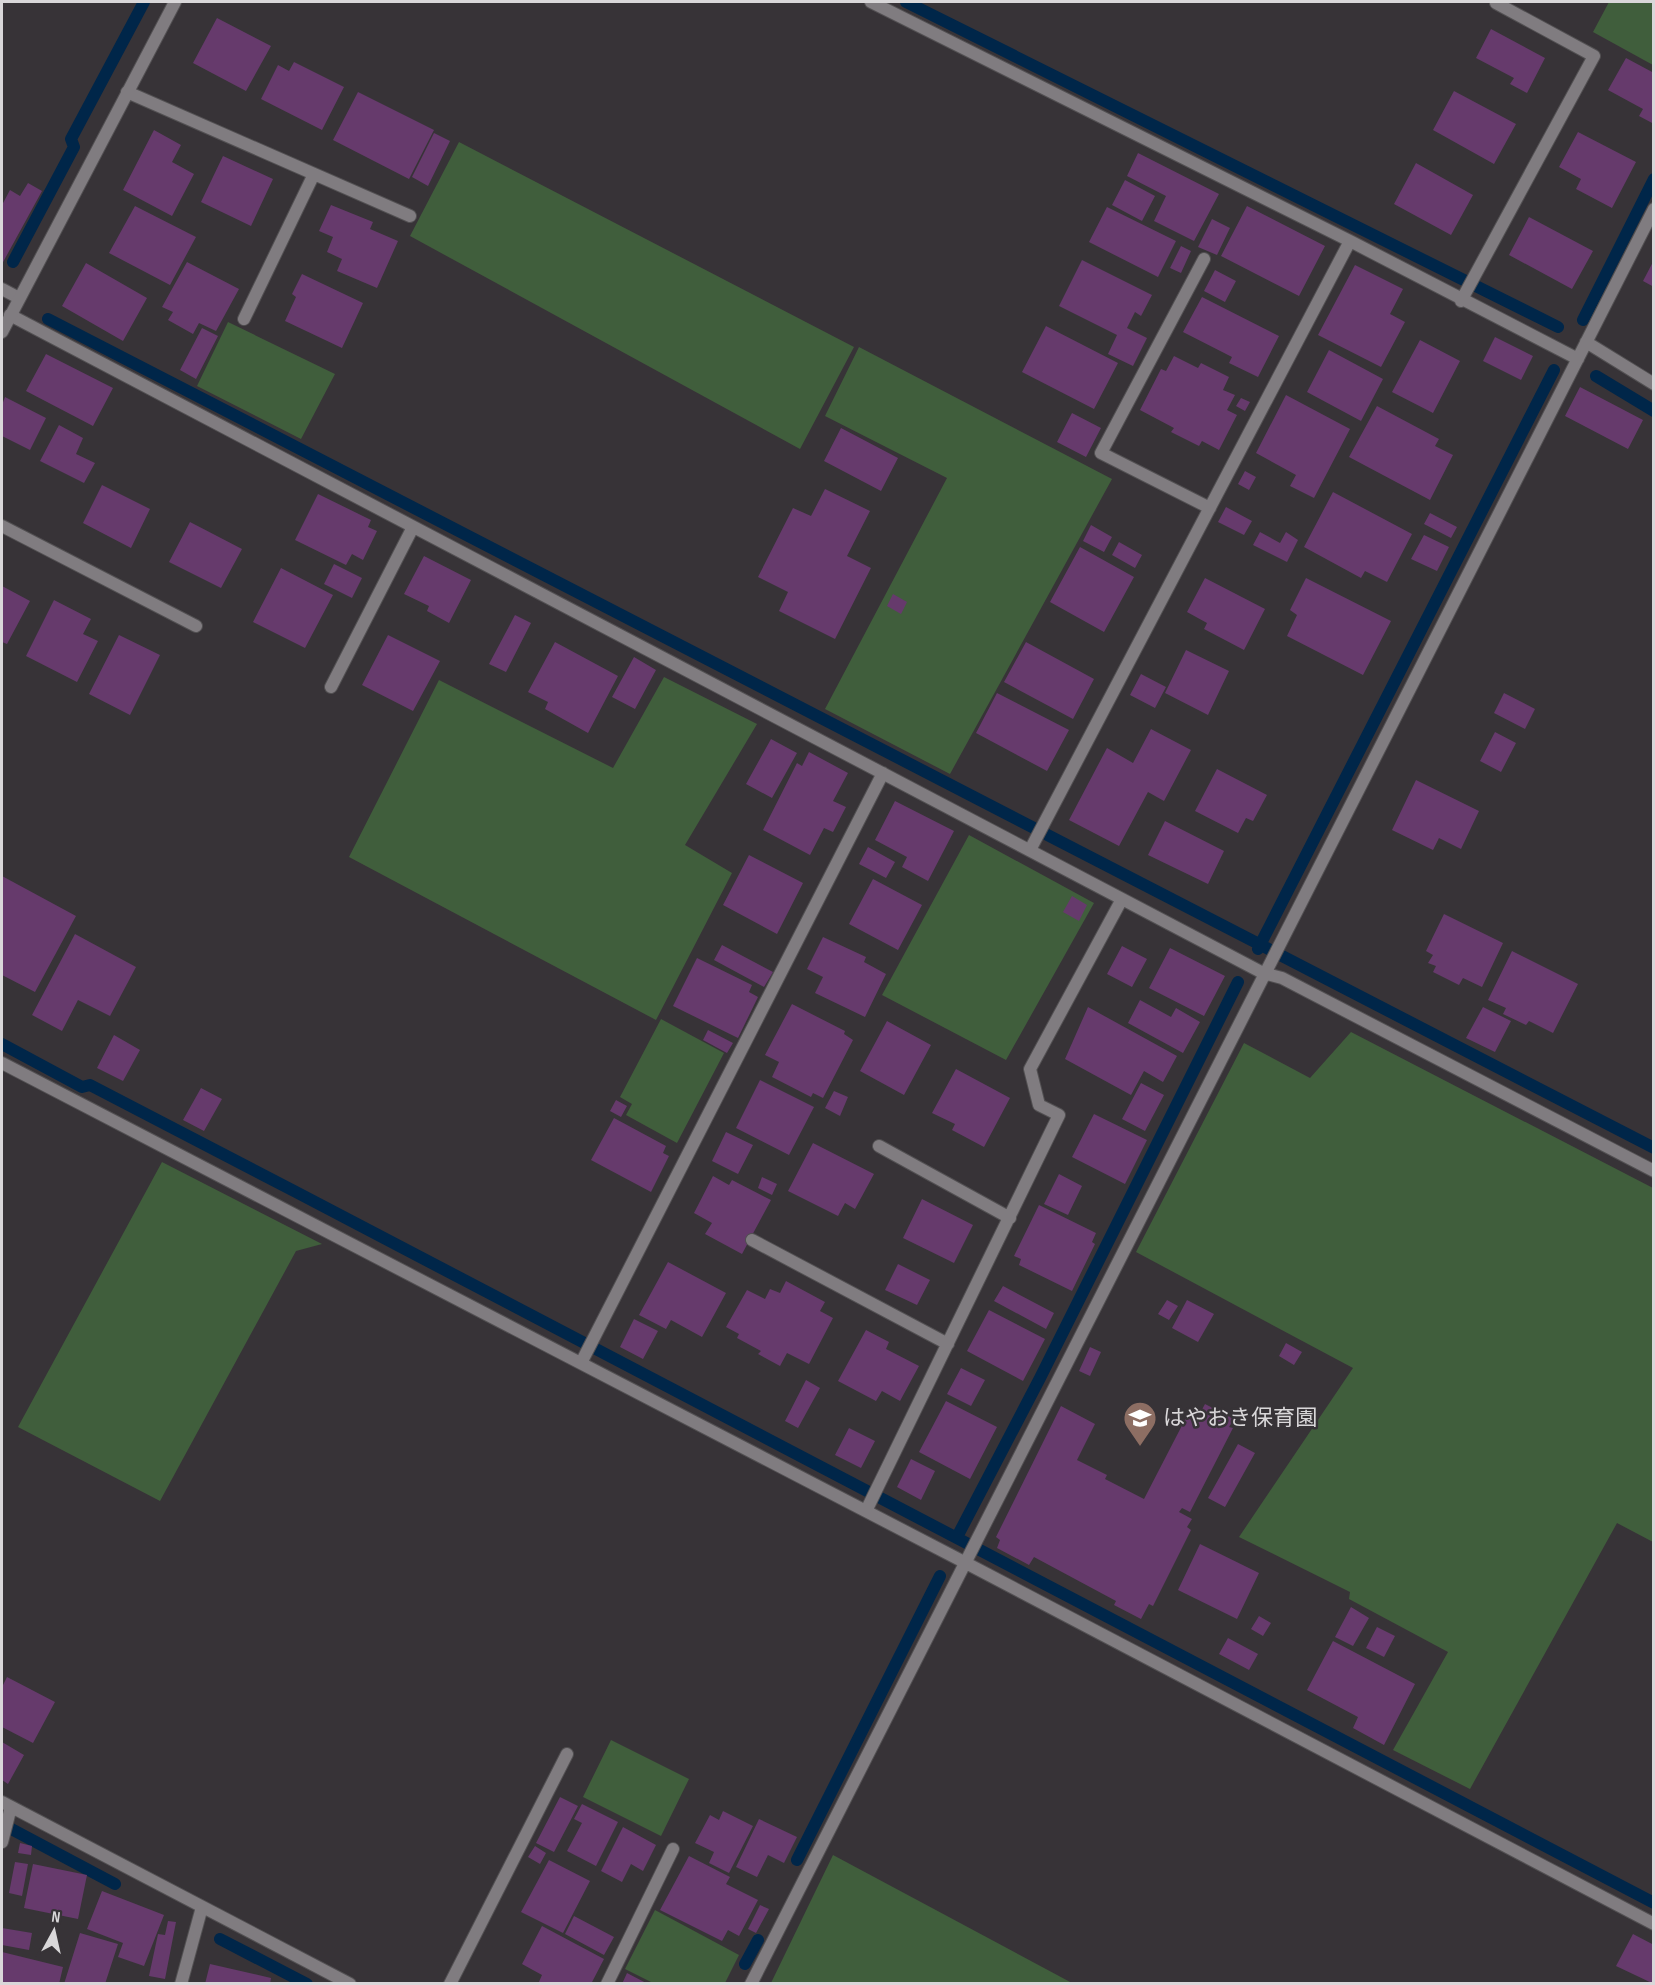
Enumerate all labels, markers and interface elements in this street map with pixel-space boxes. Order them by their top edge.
school or university icon: はやおき保育園 [1122,1400,1158,1447]
place label: はやおき保育園 [1163,1405,1317,1432]
north arrow [24,1901,84,1961]
text: N [50,1908,61,1928]

